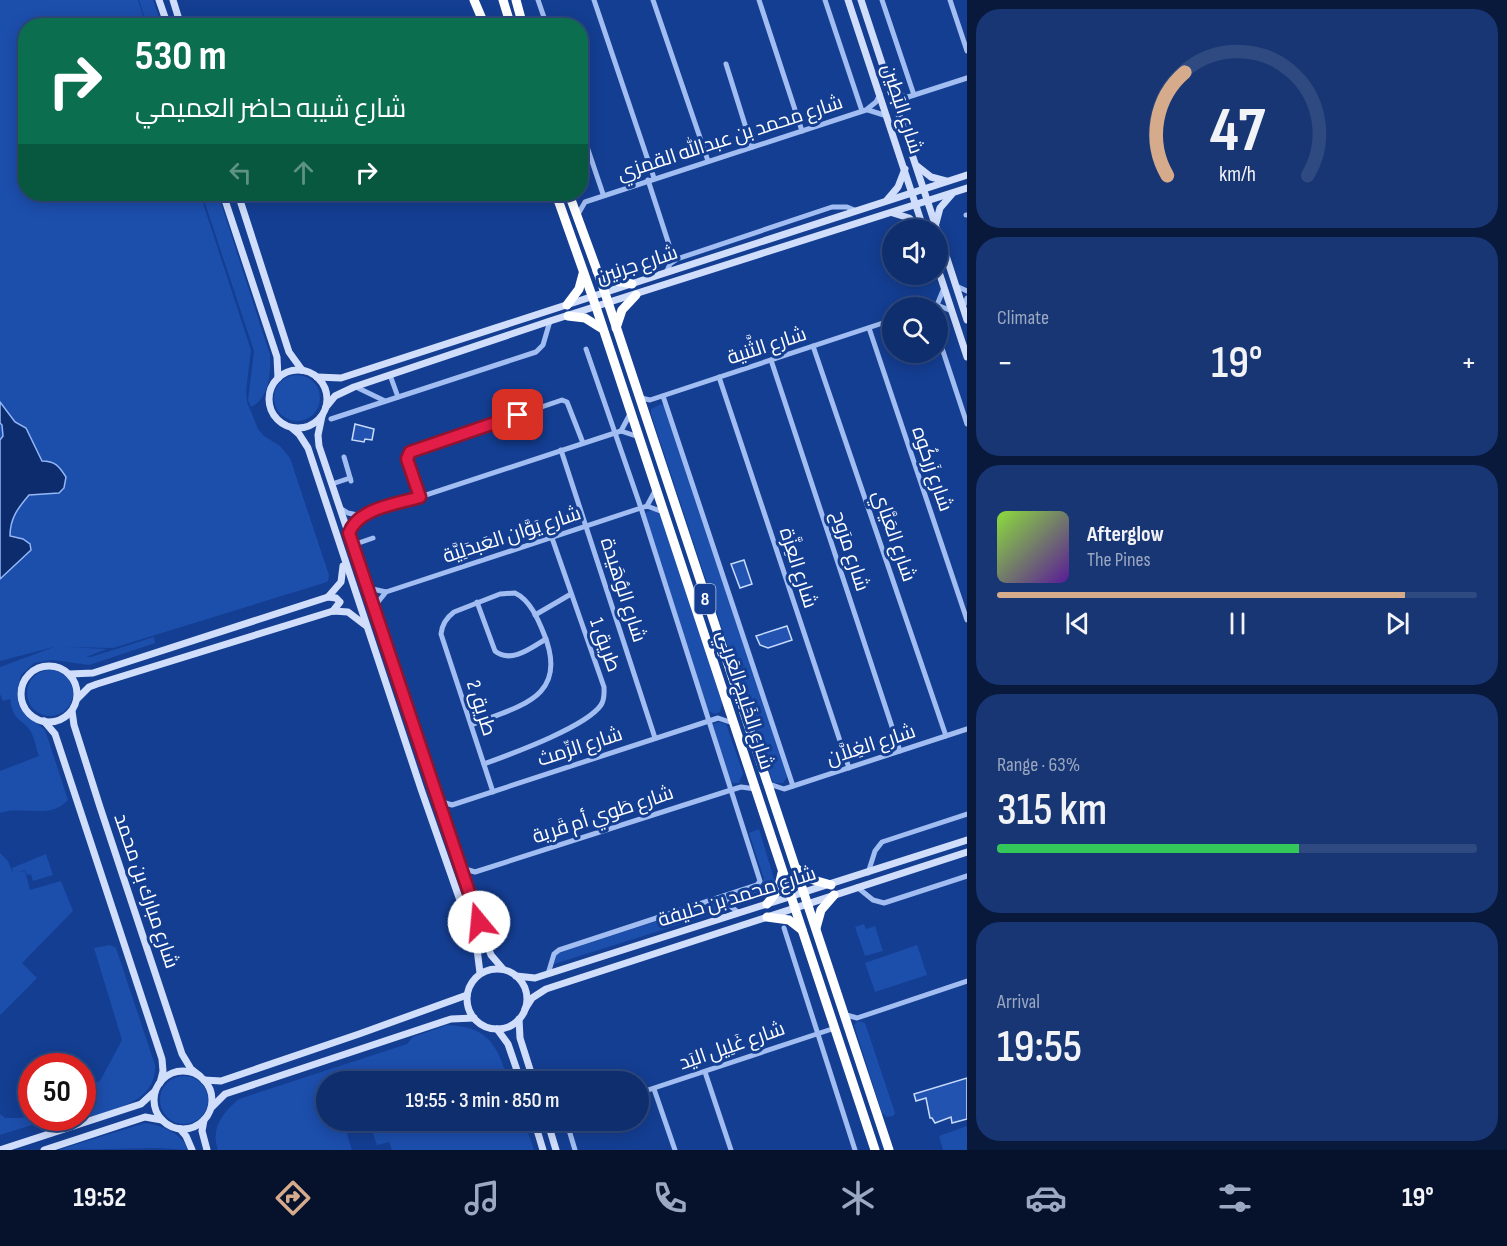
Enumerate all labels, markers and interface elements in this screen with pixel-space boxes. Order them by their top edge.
text: 530 m [135,31,227,82]
icon: right [36,42,114,120]
street label: شارع البَطِين [875,61,928,157]
street label: شارع محمد بن عبدالله القمزي [614,88,847,189]
text: شارع شيبه حاضر العميمي [135,93,406,125]
text: 47 [1209,94,1265,169]
icon: left [224,156,257,189]
icon: ahead [287,156,320,189]
icon: right [350,156,383,189]
text: km/h [1218,162,1256,187]
map controls [882,219,948,363]
button: sound [882,219,948,285]
street label: شارع جرنين [593,241,681,290]
button: search [882,297,948,363]
text: Climate [997,306,1049,330]
street label: شارع الثَّنية [723,318,810,371]
text: 19° [1211,336,1263,391]
text: − [997,343,1013,383]
text: + [1461,343,1477,383]
pin [492,389,543,440]
icon: arrive [501,398,534,431]
street label: شارع زَركُوه [905,423,959,515]
street label: شارع العَيَّاي [864,487,921,586]
street label: شارع يَوَّان العَبدَلِيَّة [440,501,584,570]
street label: شارع مرَوح [825,508,874,595]
text: Afterglow [1087,521,1164,548]
street label: شارع العِزَّة [773,524,823,612]
street label: شارع الوُهَيدة [594,535,651,646]
text: The Pines [1087,548,1151,572]
road number: 8 [694,584,716,614]
icon: previous [1061,607,1094,640]
icon: pause [1221,607,1254,640]
icon: next [1381,607,1414,640]
street label: طريق 1 [584,615,626,675]
street label: شارع الخَلِيج العَربِي [708,627,779,774]
street label: طريق 2 [461,677,501,739]
street label: شارع الغِلاَّن [823,719,919,772]
street label: شارع الرِّمث [534,722,626,773]
text: Range · 63% [997,753,1080,777]
street label: شارع طَوي أم قَرية [529,780,678,852]
text: 315 km [997,783,1107,838]
street label: شارع مبارك بن محمد [107,810,184,972]
street label: شارع محمد بن خليفة [655,862,819,933]
position arrow [447,890,511,954]
text: Arrival [997,990,1040,1014]
street label: شارع غَلِيل اليَد [676,1017,788,1076]
text: 19:55 [997,1020,1082,1075]
speed limit sign: 50 [18,1053,96,1131]
text: 19:55 · 3 min · 850 m [406,1087,559,1114]
icon: directions [272,1177,314,1219]
icon: music [461,1177,503,1219]
icon: phone [649,1177,691,1219]
icon: climate [837,1177,879,1219]
icon: car [1025,1177,1067,1219]
icon: filters [1214,1177,1256,1219]
text: 19:52 [73,1182,126,1214]
text: 19° [1402,1182,1434,1214]

